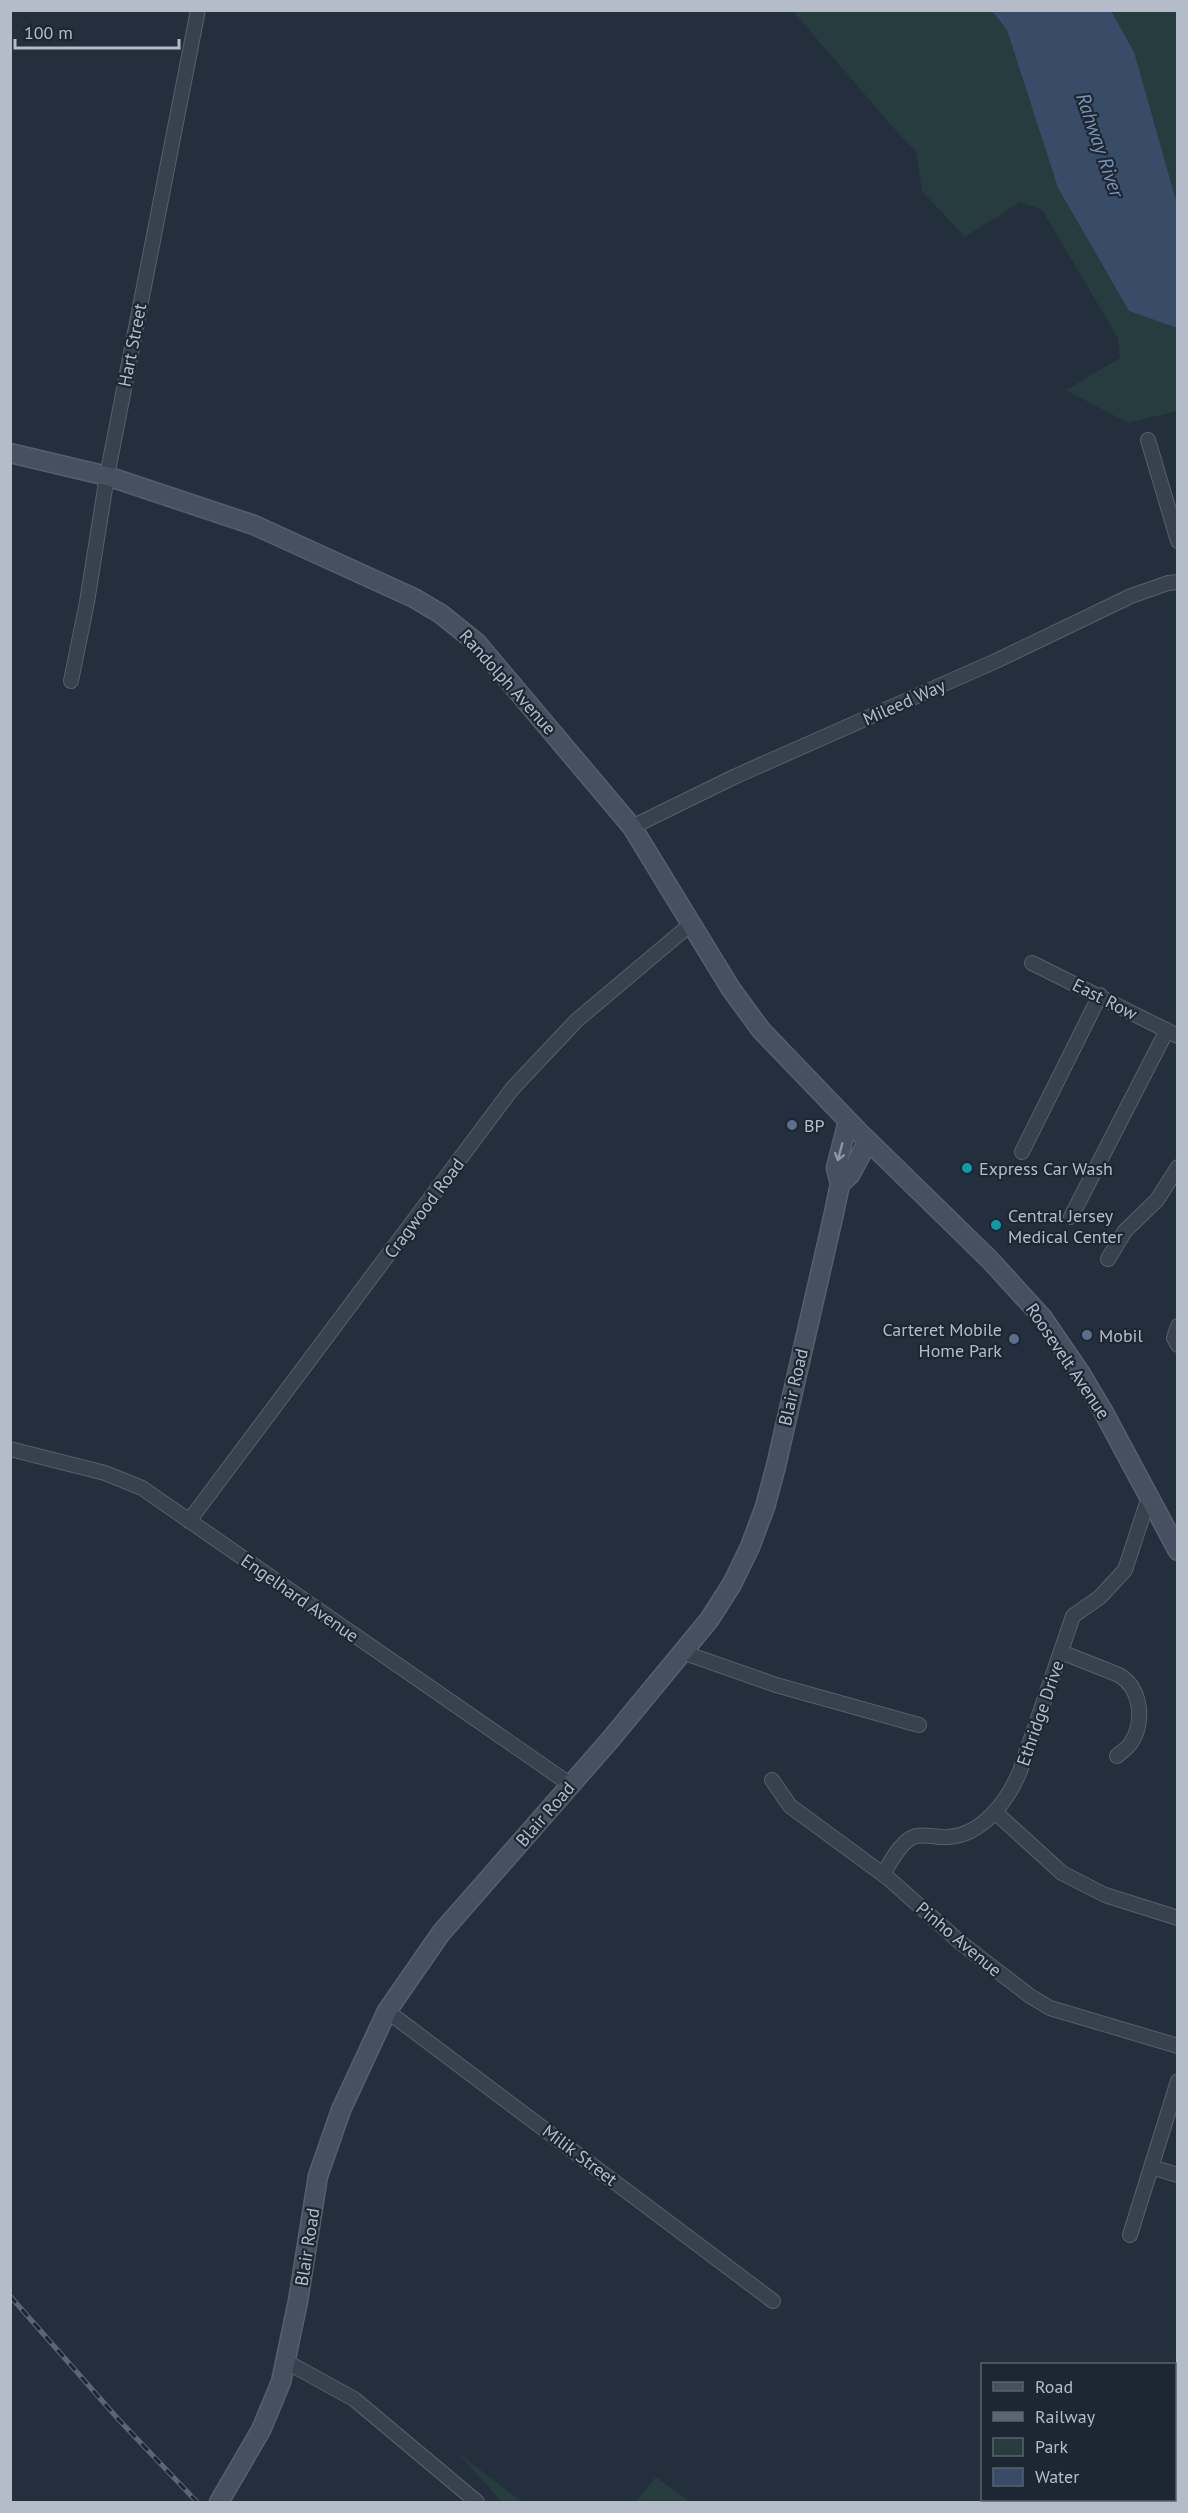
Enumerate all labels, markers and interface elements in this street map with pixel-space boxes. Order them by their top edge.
scale bar [15,12,178,50]
text: 100 m [24,21,73,44]
water label: Rahway River [1070,90,1130,202]
street label: Hart Street [113,301,151,389]
street label: Randolph Avenue [455,625,561,739]
street label: Mileed Way [859,673,949,730]
street label: East Row [1069,973,1142,1025]
place label: BP [804,1114,825,1137]
marker: BP [785,1118,799,1132]
one-way arrow [834,1143,845,1162]
street label: Cragwood Road [379,1153,469,1263]
place label: Express Car Wash [979,1157,1113,1180]
marker: Express Car Wash [960,1161,974,1175]
place label: Central Jersey Medical Center [1008,1204,1123,1248]
marker: Central Jersey Medical Center [989,1218,1003,1232]
street label: Roosevelt Avenue [1021,1299,1115,1423]
place label: Carteret Mobile Home Park [882,1318,1002,1362]
place label: Mobil [1099,1324,1143,1347]
marker: Mobil [1080,1328,1094,1342]
marker: Carteret Mobile Home Park [1007,1332,1021,1346]
street label: Blair Road [773,1346,813,1428]
street label: Engelhard Avenue [237,1549,363,1647]
street label: Ethridge Drive [1011,1657,1069,1769]
street label: Blair Road [511,1777,579,1851]
street label: Pinho Avenue [912,1897,1006,1981]
street label: Milik Street [538,2119,622,2191]
street label: Blair Road [289,2206,325,2288]
legend [981,2363,1176,2501]
text: Road [1035,2375,1073,2398]
text: Railway [1035,2405,1096,2428]
text: Park [1035,2435,1068,2458]
text: Water [1035,2465,1079,2488]

